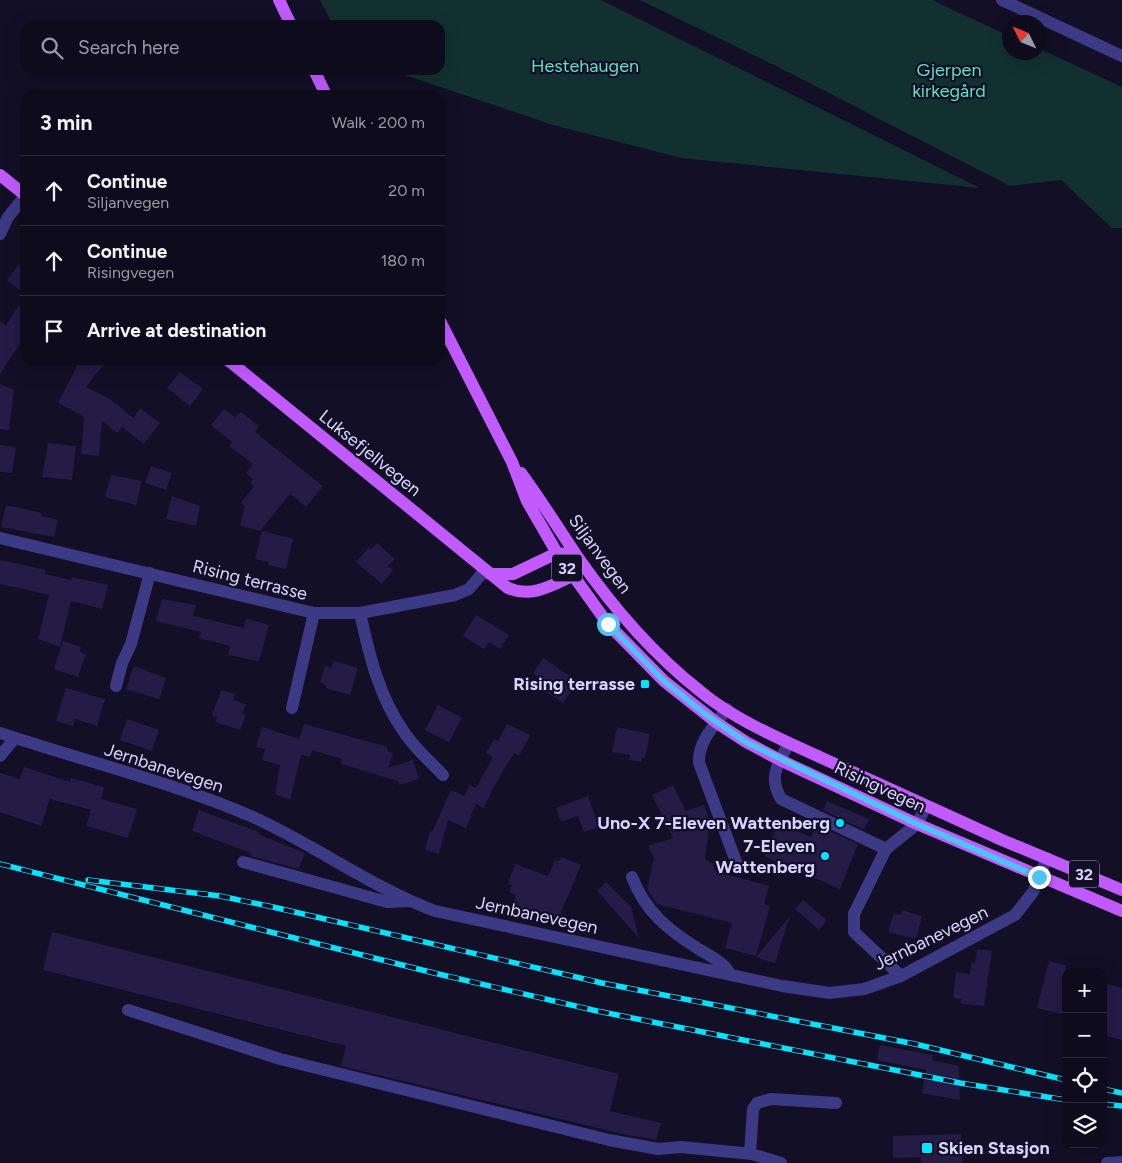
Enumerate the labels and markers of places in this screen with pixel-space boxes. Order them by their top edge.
place label: Rising terrasse [513,673,635,695]
marker: Rising terrasse [639,678,651,690]
place label: Uno-X 7-Eleven Wattenberg [597,812,830,834]
marker: Uno-X 7-Eleven Wattenberg [834,817,846,829]
place label: 7-Eleven Wattenberg [716,835,815,878]
marker: 7-Eleven Wattenberg [819,850,831,862]
place label: Skien Stasjon [938,1137,1050,1159]
marker: Skien Stasjon [920,1141,934,1155]

